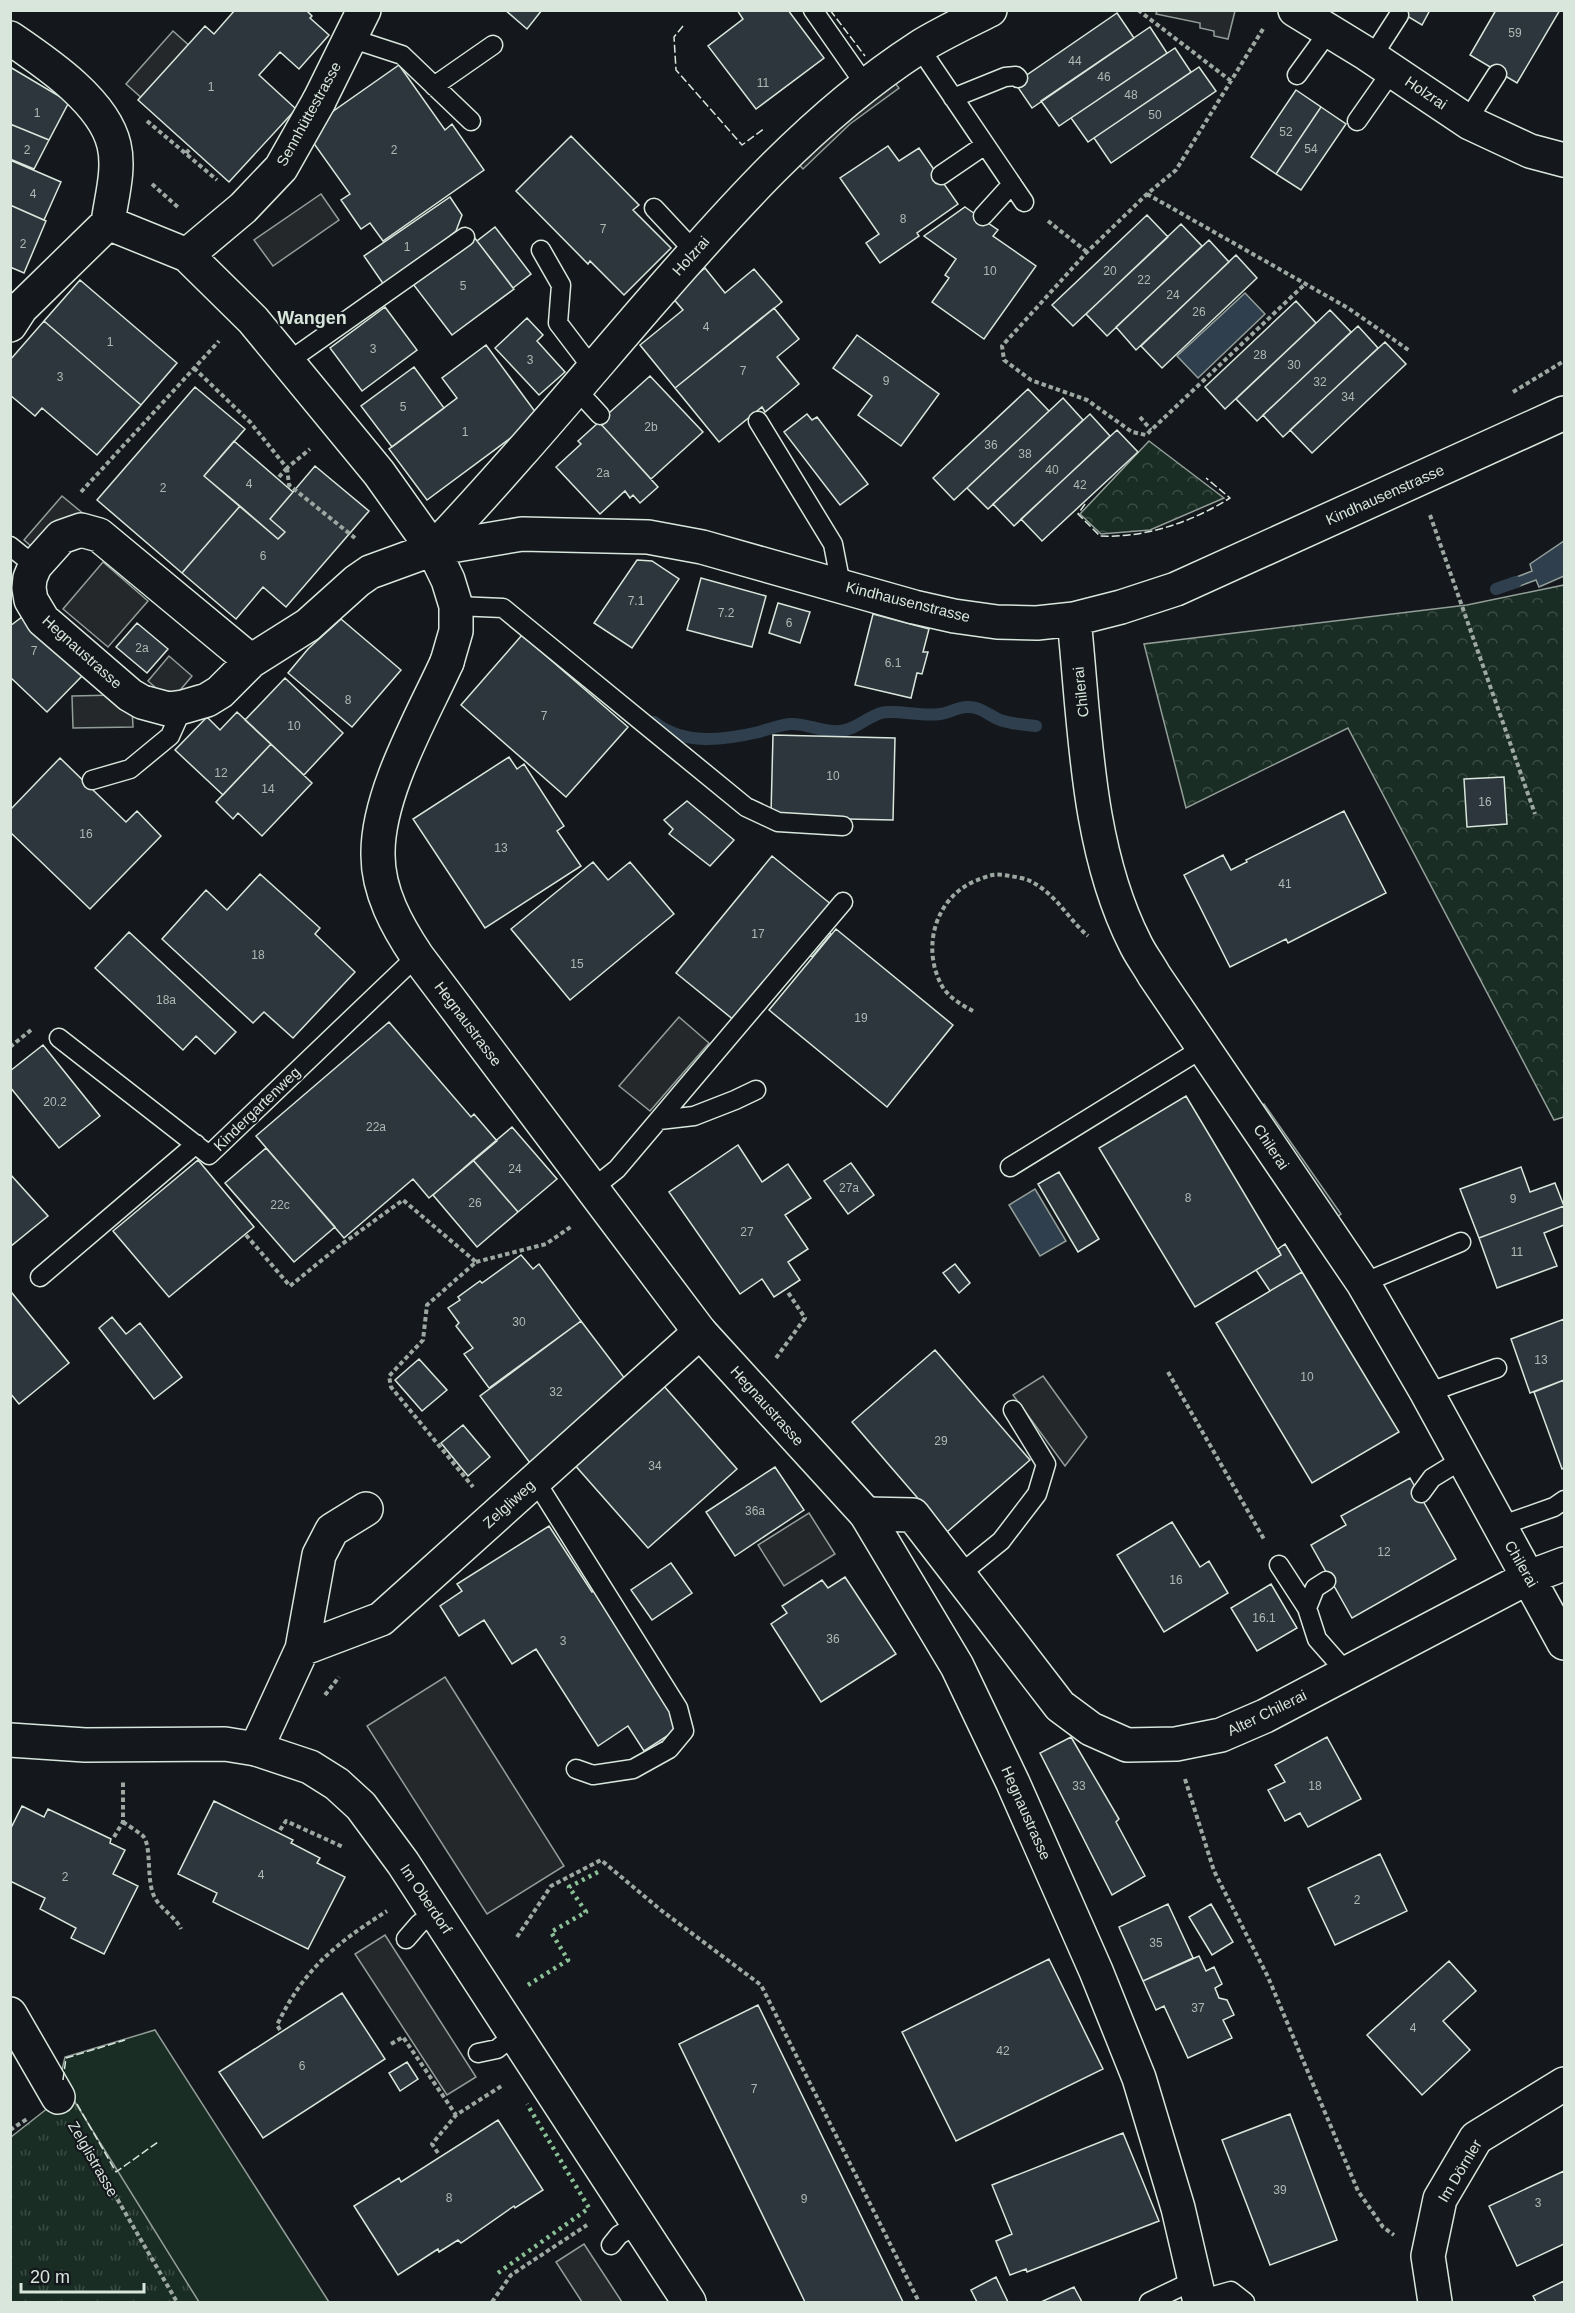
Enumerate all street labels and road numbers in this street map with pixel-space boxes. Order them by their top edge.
street label: Sennhüttestrasse [273,59,344,169]
street label: Holzrai [1402,72,1450,113]
street label: Holzrai [669,233,713,279]
street label: Kindhausenstrasse [1323,461,1447,528]
street label: Kindhausenstrasse [844,578,972,625]
street label: Hegnaustrasse [39,612,126,692]
street label: Chilerai [1069,666,1092,718]
street label: Hegnaustrasse [431,978,506,1069]
street label: Kindergartenweg [210,1063,303,1154]
street label: Chilerai [1250,1121,1293,1173]
street label: Hegnaustrasse [727,1362,807,1449]
street label: Zelgliweg [479,1476,538,1531]
street label: Chilerai [1501,1537,1542,1590]
street label: Alter Chilerai [1224,1686,1309,1739]
street label: Hegnaustrasse [998,1763,1055,1862]
street label: Im Oberdorf [397,1861,456,1937]
street label: Zelglistrasse [65,2118,122,2199]
street label: Im Dörnler [1434,2136,1485,2205]

